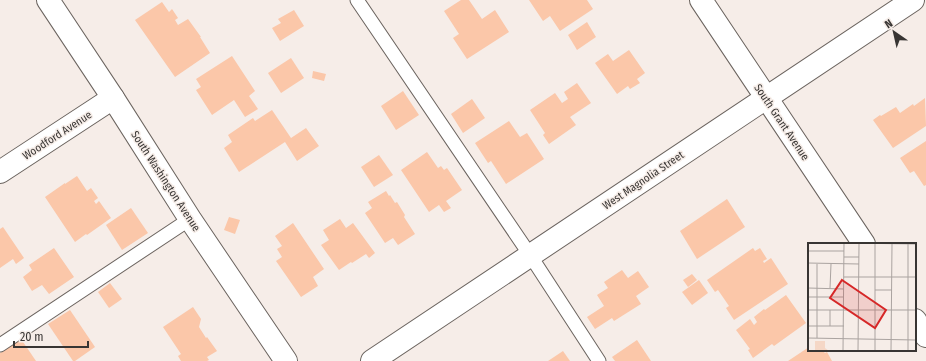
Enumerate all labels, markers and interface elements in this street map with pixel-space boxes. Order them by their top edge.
north arrow [874,12,914,52]
text: N [882,17,895,31]
street label: South Grant Avenue [751,82,812,163]
street label: Woodford Avenue [20,108,94,163]
street label: South Washington Avenue [128,129,203,234]
street label: West Magnolia Street [600,148,687,212]
inset map [808,243,916,351]
scale bar [14,323,88,349]
text: 20 m [20,330,44,344]

